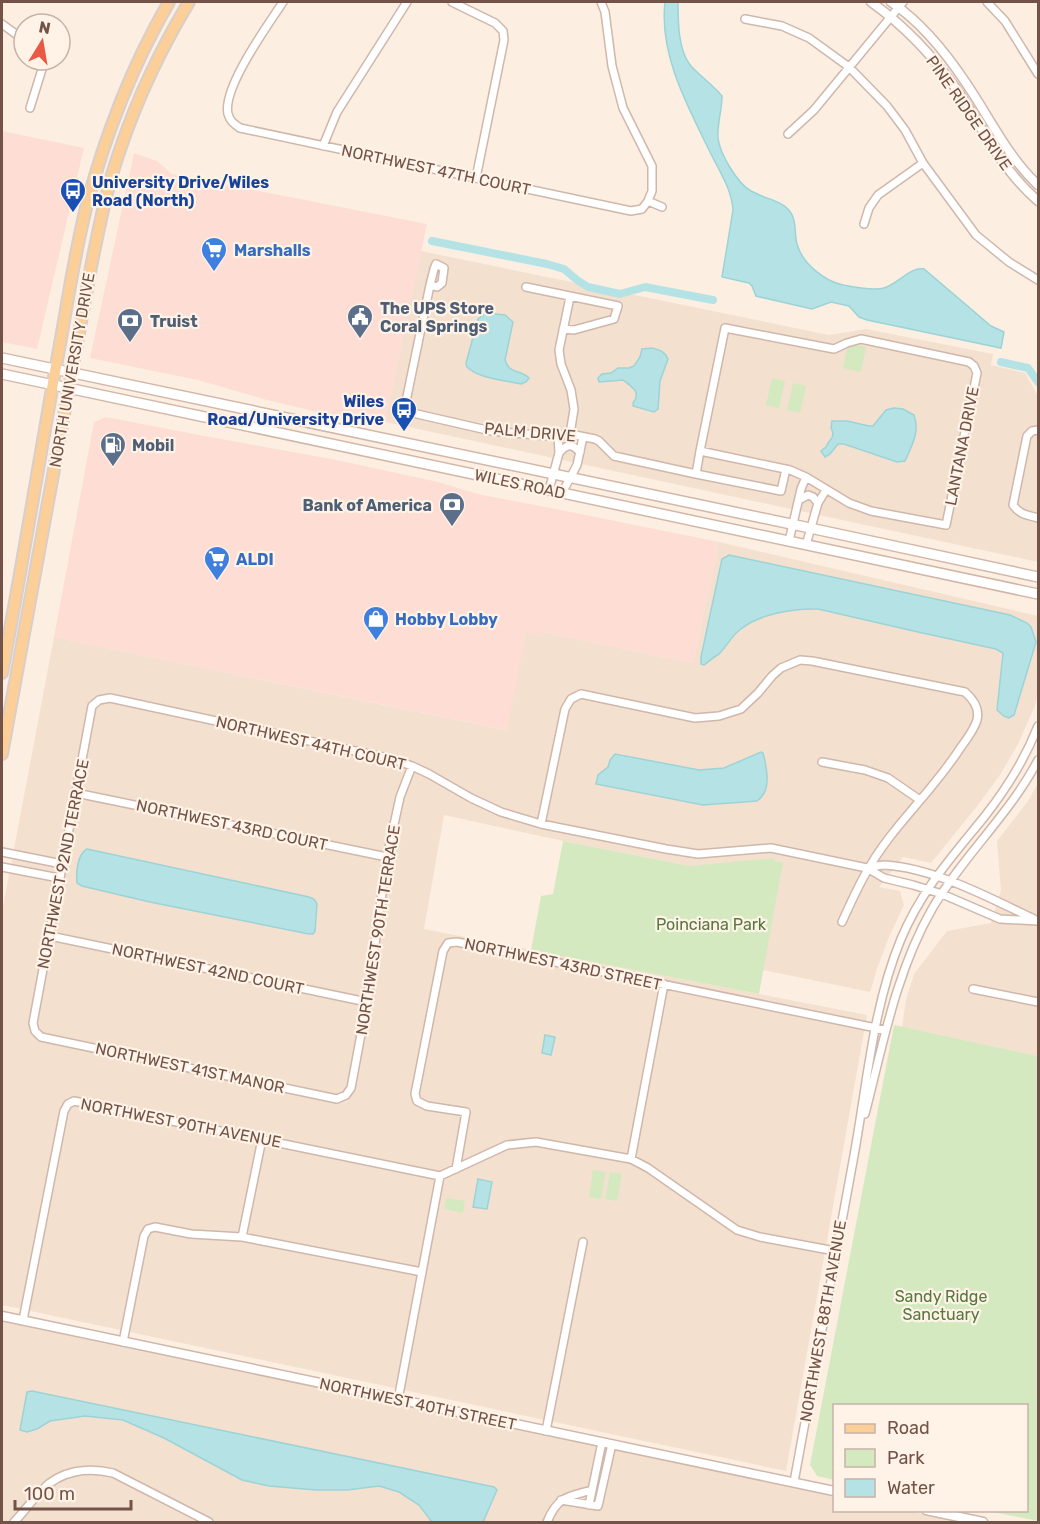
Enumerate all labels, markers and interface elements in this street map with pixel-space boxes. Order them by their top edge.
north arrow [12,12,72,72]
text: N [37,17,52,38]
street label: PINE RIDGE DRIVE [922,52,1016,174]
street label: NORTHWEST 47TH COURT [340,141,532,199]
place label: University Drive/Wiles Road (North) [92,173,269,210]
bus stop icon: University Drive/Wiles Road (North) [58,176,88,214]
supermarket icon: Marshalls [199,235,229,273]
place label: Marshalls [234,241,311,260]
street label: NORTH UNIVERSITY DRIVE [45,271,99,469]
place label: The UPS Store Coral Springs [380,299,494,336]
public building icon: The UPS Store Coral Springs [345,302,375,340]
bank icon: Truist [115,306,145,344]
place label: Truist [150,312,198,331]
street label: LANTANA DRIVE [941,385,983,507]
place label: Wiles Road/University Drive [207,392,384,429]
bus stop icon: Wiles Road/University Drive [389,395,419,433]
street label: PALM DRIVE [483,419,577,445]
fuel station icon: Mobil [98,430,128,468]
place label: Mobil [132,436,174,455]
street label: WILES ROAD [473,465,567,503]
bank icon: Bank of America [437,490,467,528]
place label: Bank of America [303,496,432,515]
supermarket icon: ALDI [202,544,232,582]
place label: ALDI [236,550,274,569]
shop icon: Hobby Lobby [361,604,391,642]
place label: Hobby Lobby [395,610,498,629]
street label: NORTHWEST 44TH COURT [214,712,408,774]
street label: NORTHWEST 92ND TERRACE [33,757,93,971]
street label: NORTHWEST 43RD COURT [134,795,330,855]
street label: NORTHWEST 90TH TERRACE [352,824,404,1036]
park label: Poinciana Park [656,915,767,934]
street label: NORTHWEST 43RD STREET [463,934,663,994]
street label: NORTHWEST 42ND COURT [110,939,306,999]
street label: NORTHWEST 41ST MANOR [94,1039,286,1097]
street label: NORTHWEST 90TH AVENUE [79,1094,283,1152]
street label: NORTHWEST 88TH AVENUE [796,1219,850,1423]
park label: Sandy Ridge Sanctuary [895,1287,987,1324]
street label: NORTHWEST 40TH STREET [318,1374,518,1434]
legend [833,1404,1028,1512]
text: Road [887,1417,930,1439]
text: Park [887,1447,925,1469]
scale bar [15,1473,130,1511]
text: Water [887,1477,935,1499]
text: 100 m [24,1483,75,1505]

